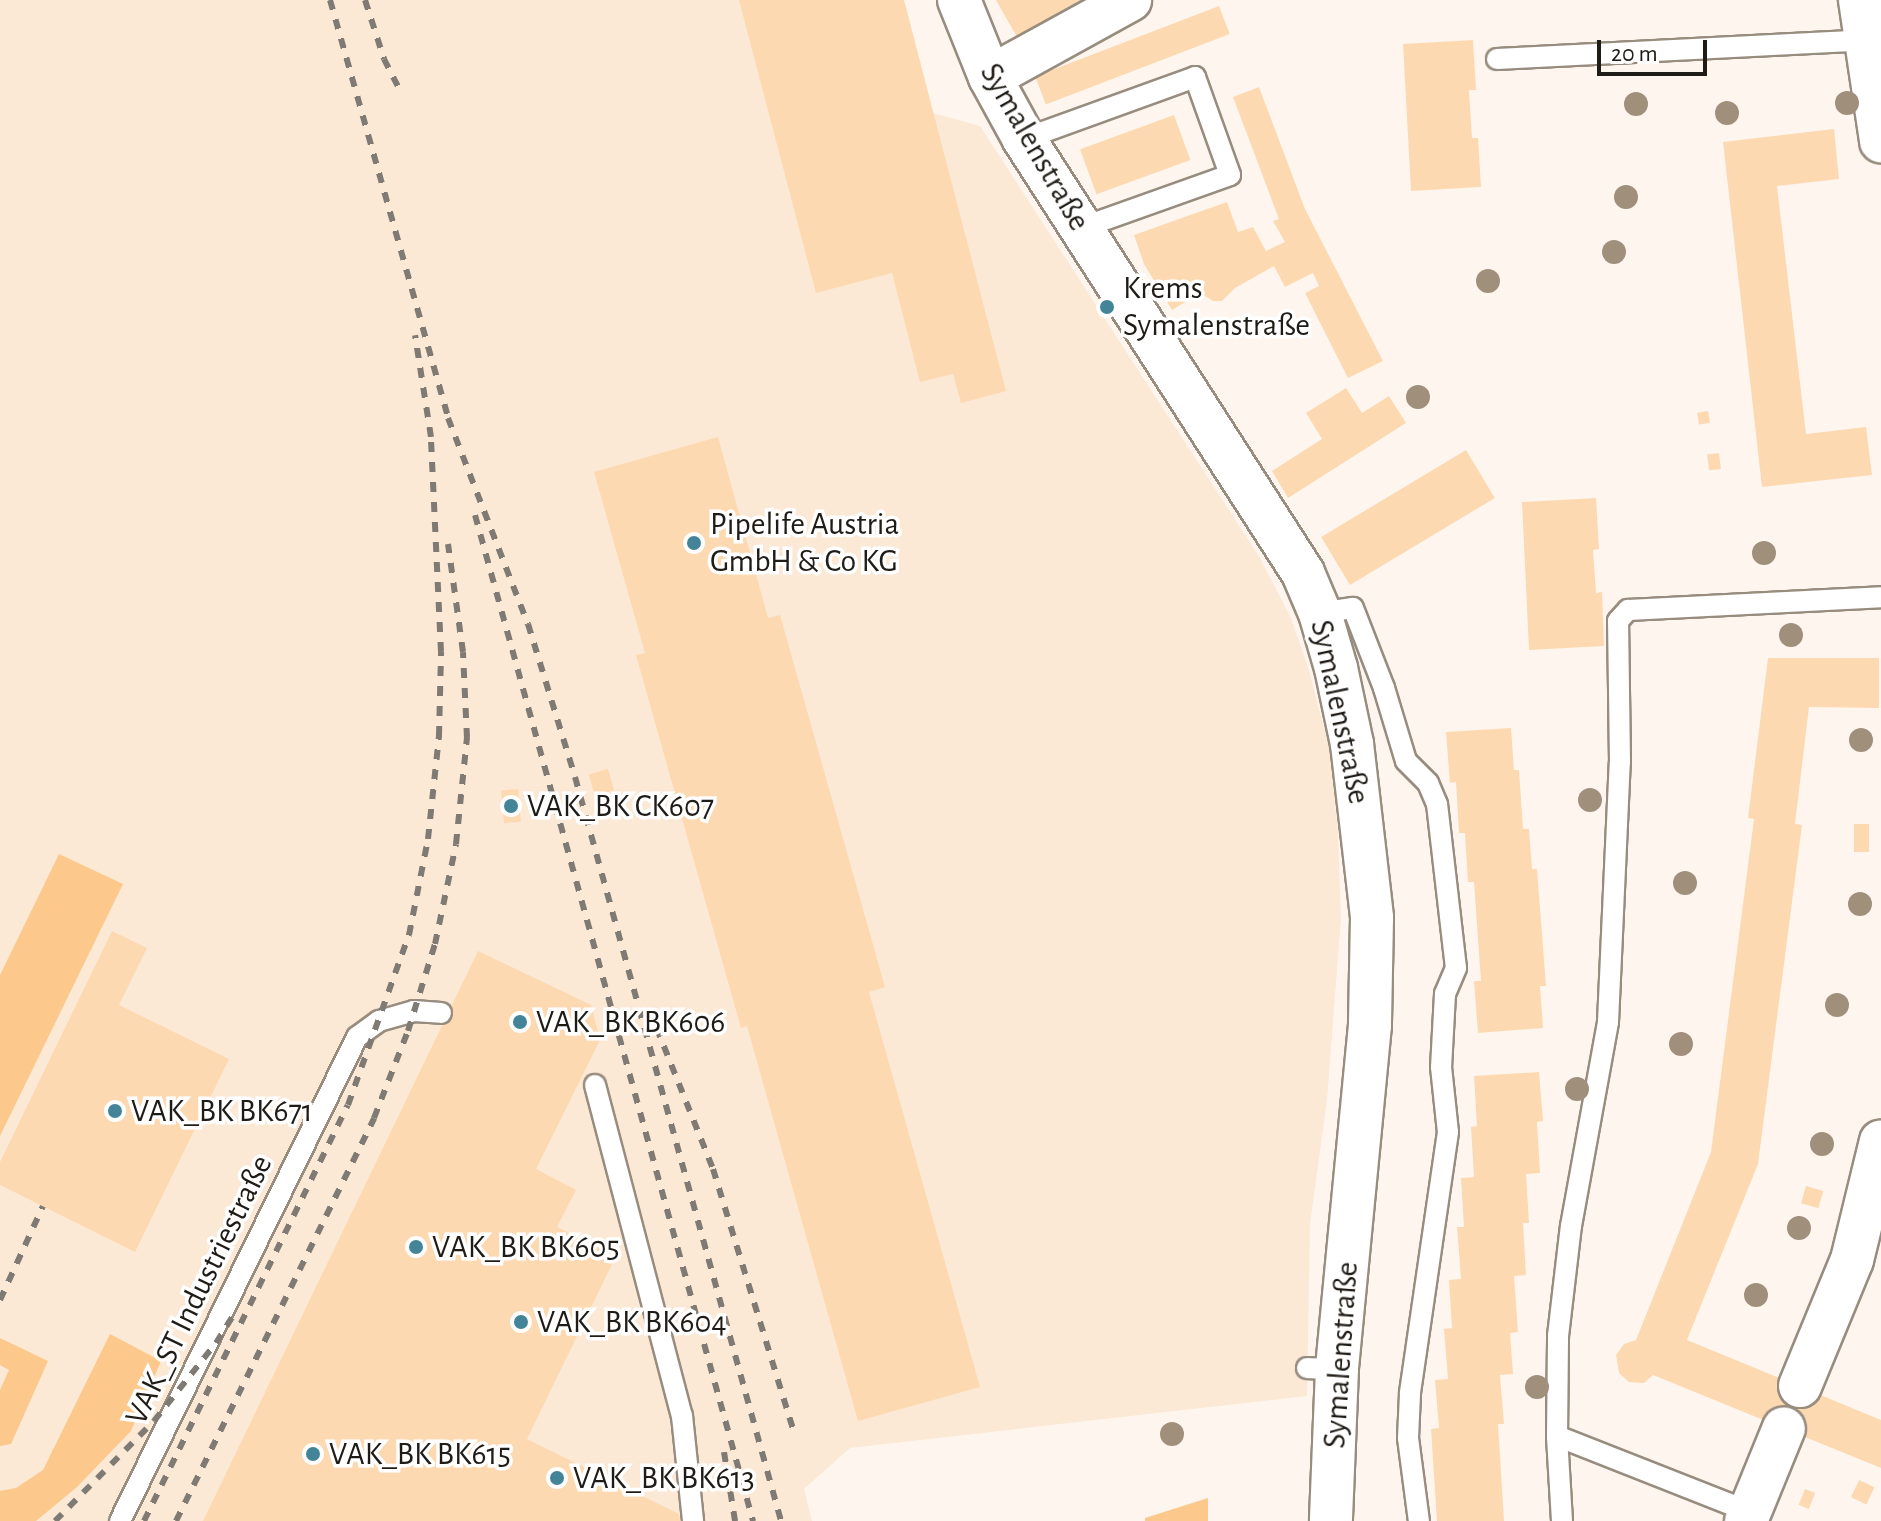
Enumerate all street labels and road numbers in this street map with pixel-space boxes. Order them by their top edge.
street label: Symalenstraße [972,56,1098,238]
street label: Symalenstraße [1302,617,1378,807]
street label: VAK_ST Industriestraße [117,1149,281,1431]
street label: Symalenstraße [1315,1260,1367,1450]

